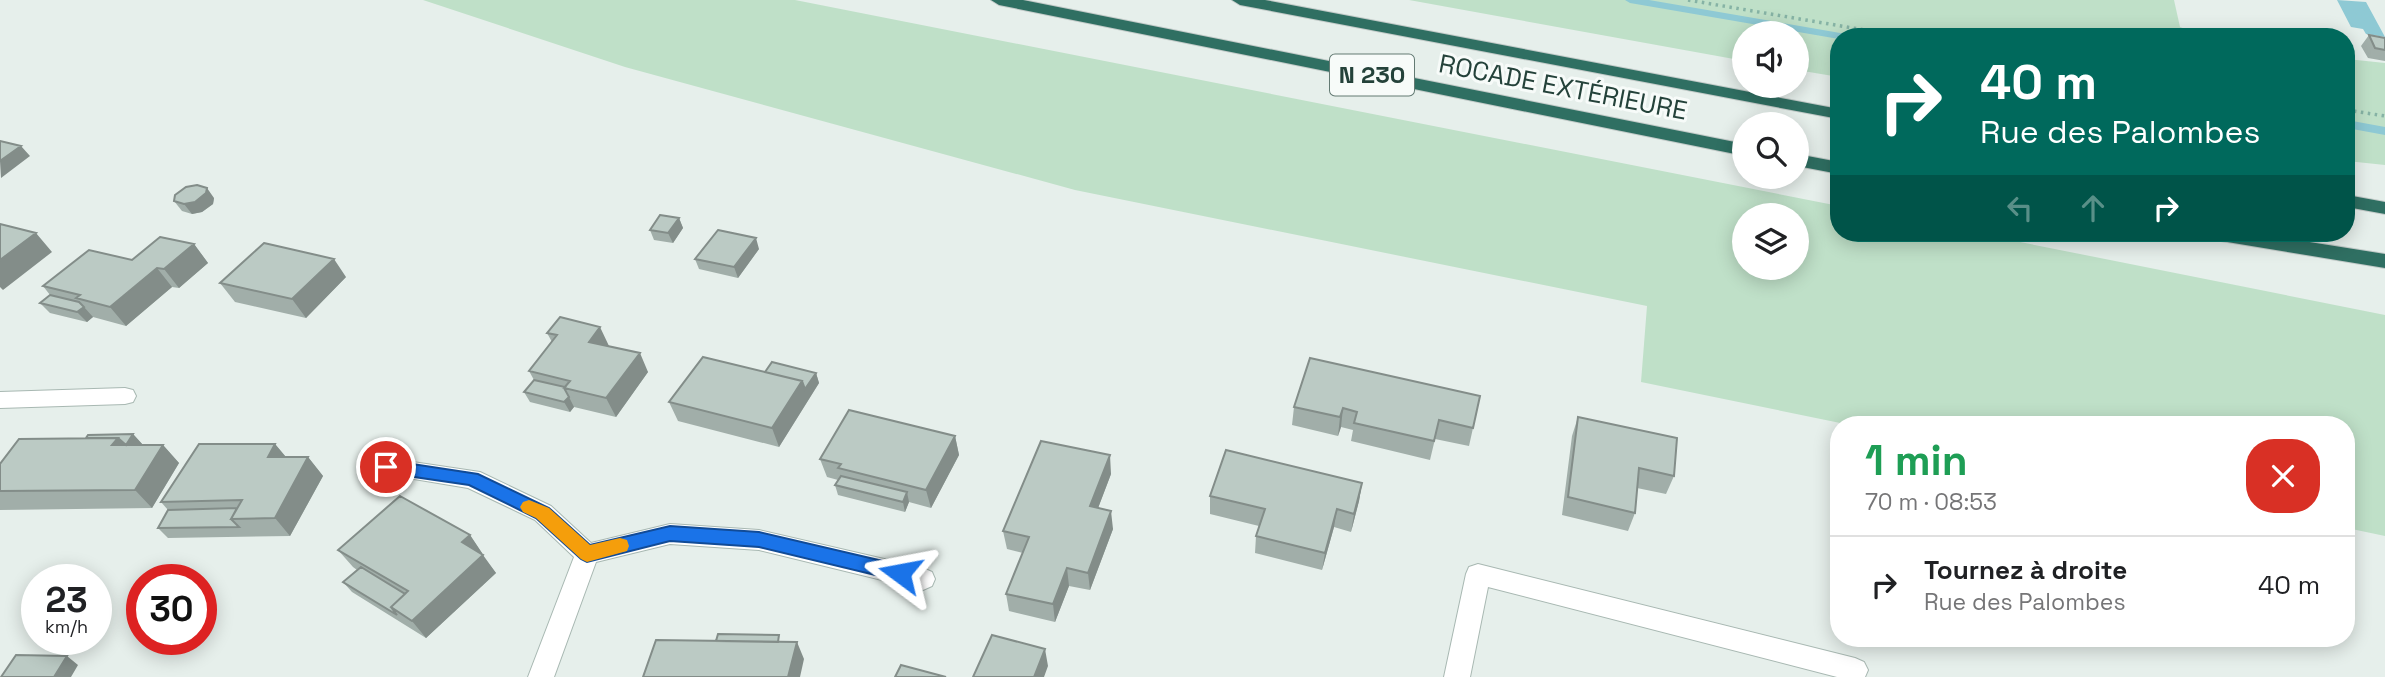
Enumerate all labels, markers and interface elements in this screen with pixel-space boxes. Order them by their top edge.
map controls [1732,21,1809,280]
button: sound [1732,21,1809,98]
street label: ROCADE EXTÉRIEURE [1436,46,1690,128]
text: 40 m [1980,51,2097,113]
road number: N 230 [1330,54,1414,96]
icon: right [1865,56,1956,147]
button: search [1732,112,1809,189]
text: Rue des Palombes [1980,112,2260,152]
icon: left [2001,189,2039,227]
icon: ahead [2074,189,2112,227]
icon: right [2147,189,2185,227]
button: layers [1732,203,1809,280]
text: 1 min [1865,434,1968,487]
pin [356,437,416,497]
button: close [2246,439,2320,513]
icon: arrive [367,448,405,486]
text: 70 m · 08:53 [1865,487,1997,517]
position arrow [863,536,937,610]
text: Tournez à droite [1924,553,2127,587]
speed limit sign: 30 [126,564,217,655]
icon: right [1865,566,1903,604]
text: 40 m [2258,568,2320,602]
text: 23 [45,578,88,622]
text: Rue des Palombes [1924,587,2126,617]
text: km/h [45,615,88,638]

